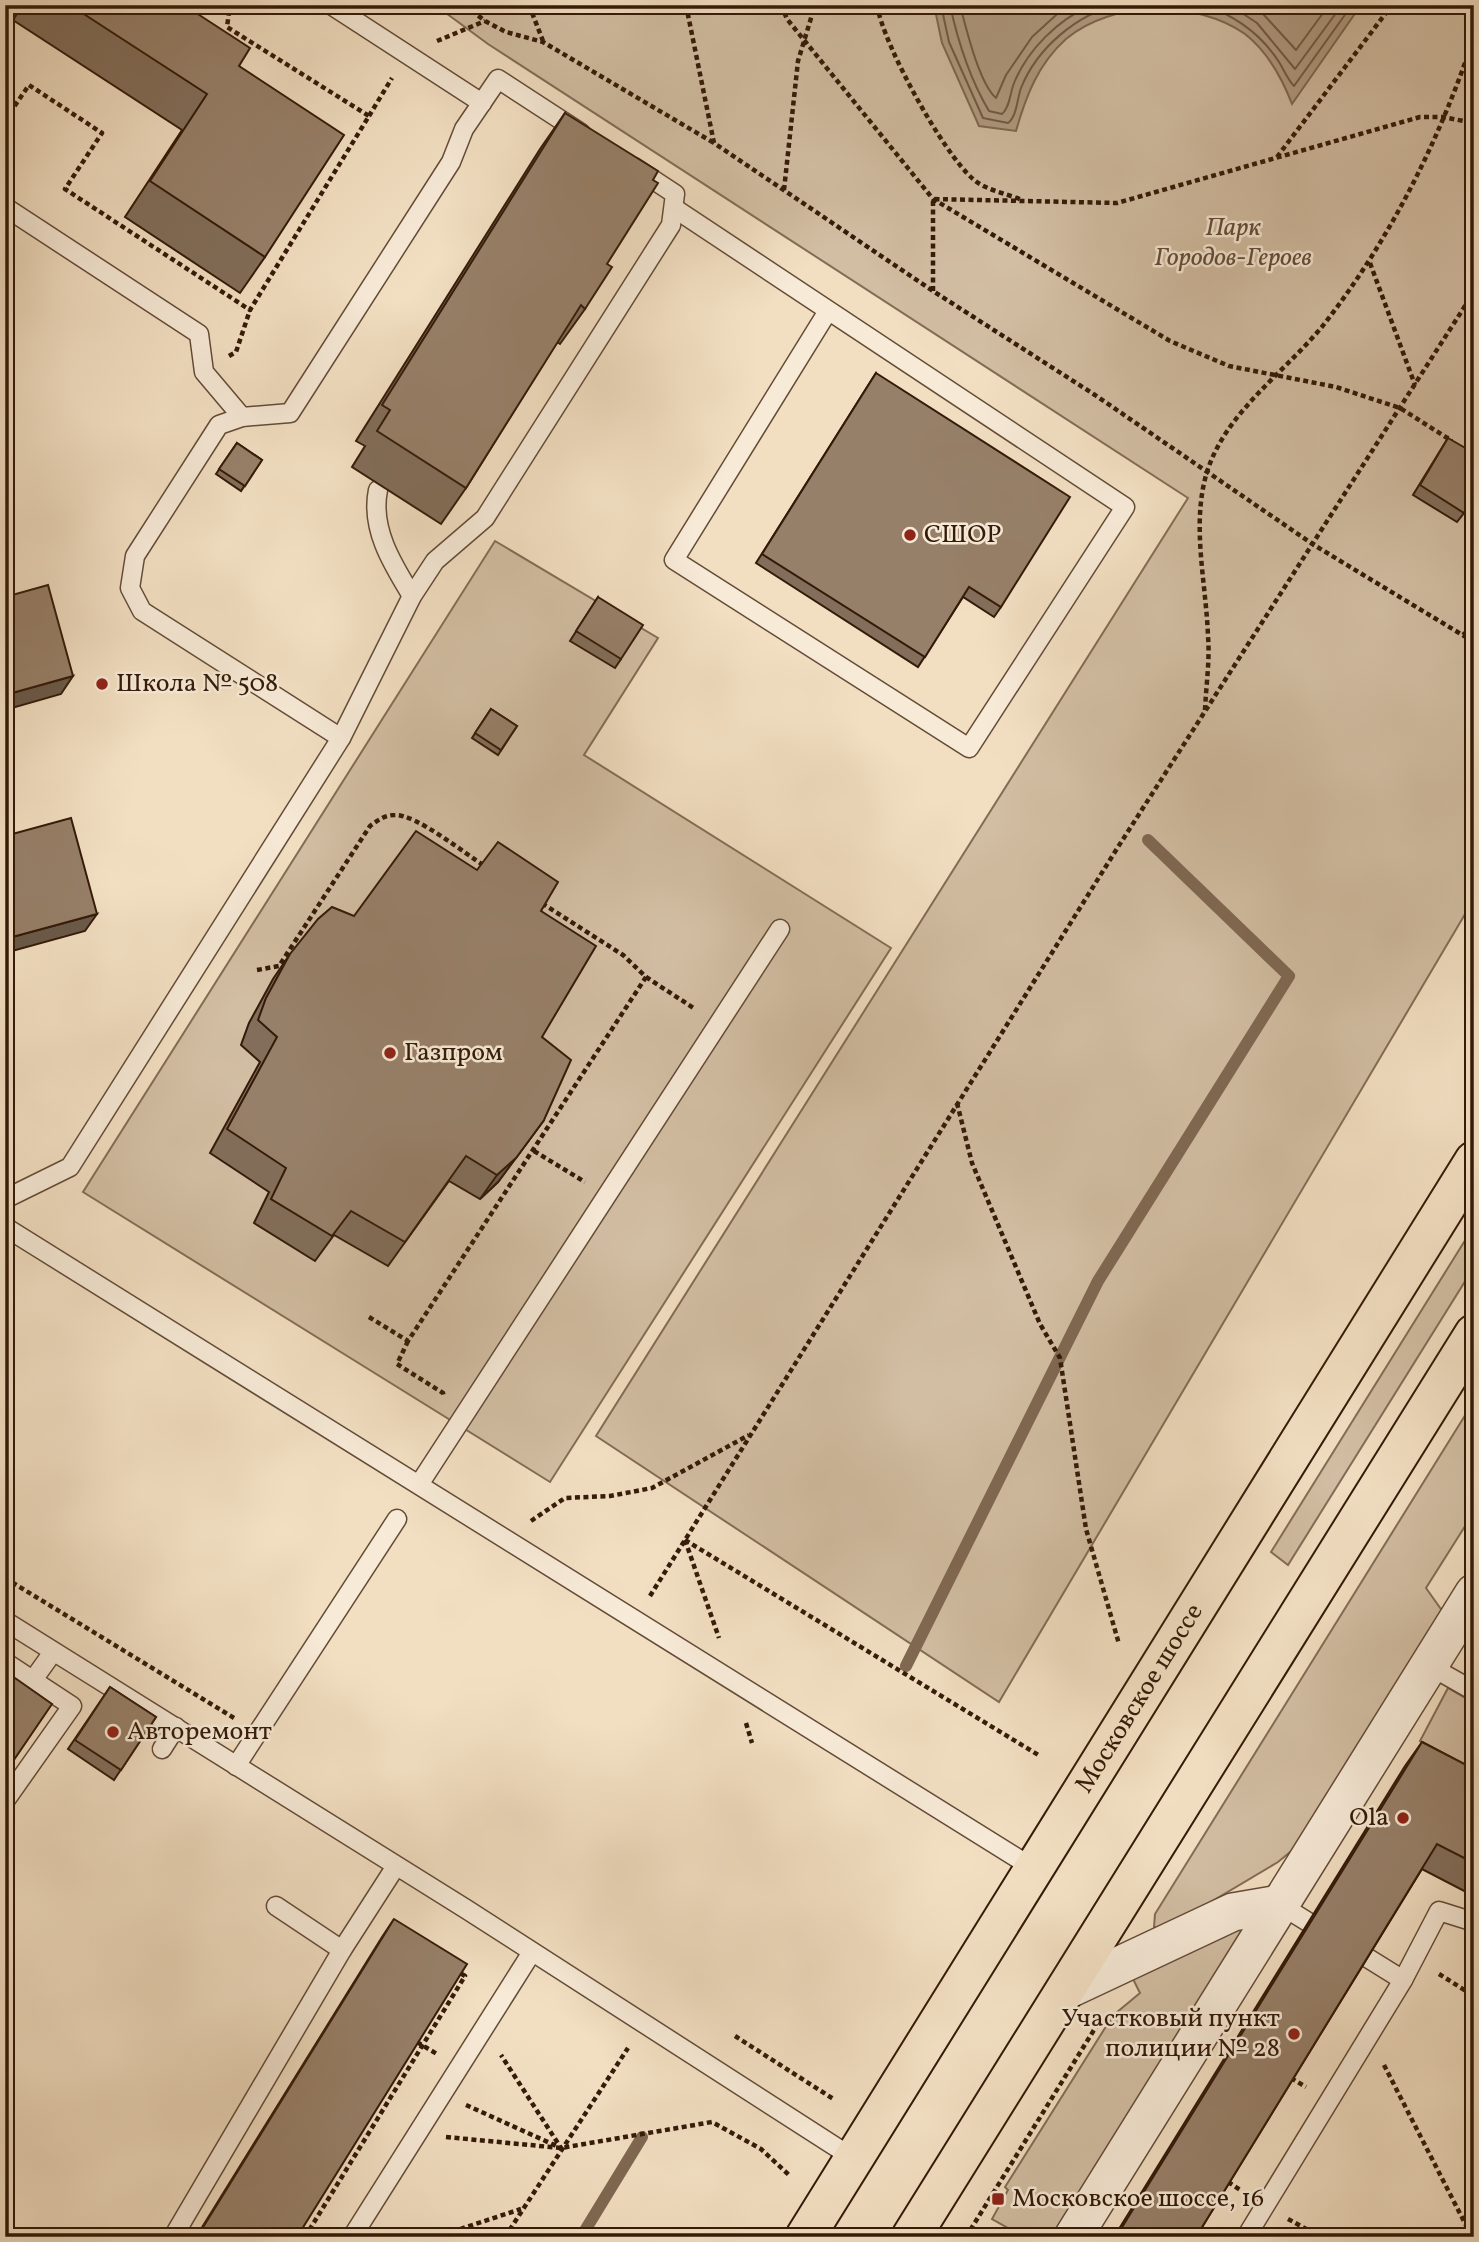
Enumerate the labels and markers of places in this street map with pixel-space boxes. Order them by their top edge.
place label: СШОР [924,517,1001,553]
marker: СШОР [902,527,918,543]
place label: Школа № 508 [116,666,278,702]
marker: Школа № 508 [94,676,110,692]
place label: Газпром [404,1035,503,1071]
marker: Газпром [382,1045,398,1061]
place label: Авторемонт [127,1714,272,1750]
marker: Авторемонт [105,1724,121,1740]
place label: Ola [1349,1800,1389,1836]
marker: Ola [1395,1810,1411,1826]
place label: Участковый пункт полиции № 28 [1061,2001,1280,2067]
marker: Участковый пункт полиции № 28 [1286,2026,1302,2042]
place label: Московское шоссе, 16 [1012,2181,1264,2217]
marker: Московское шоссе, 16 [990,2191,1006,2207]

